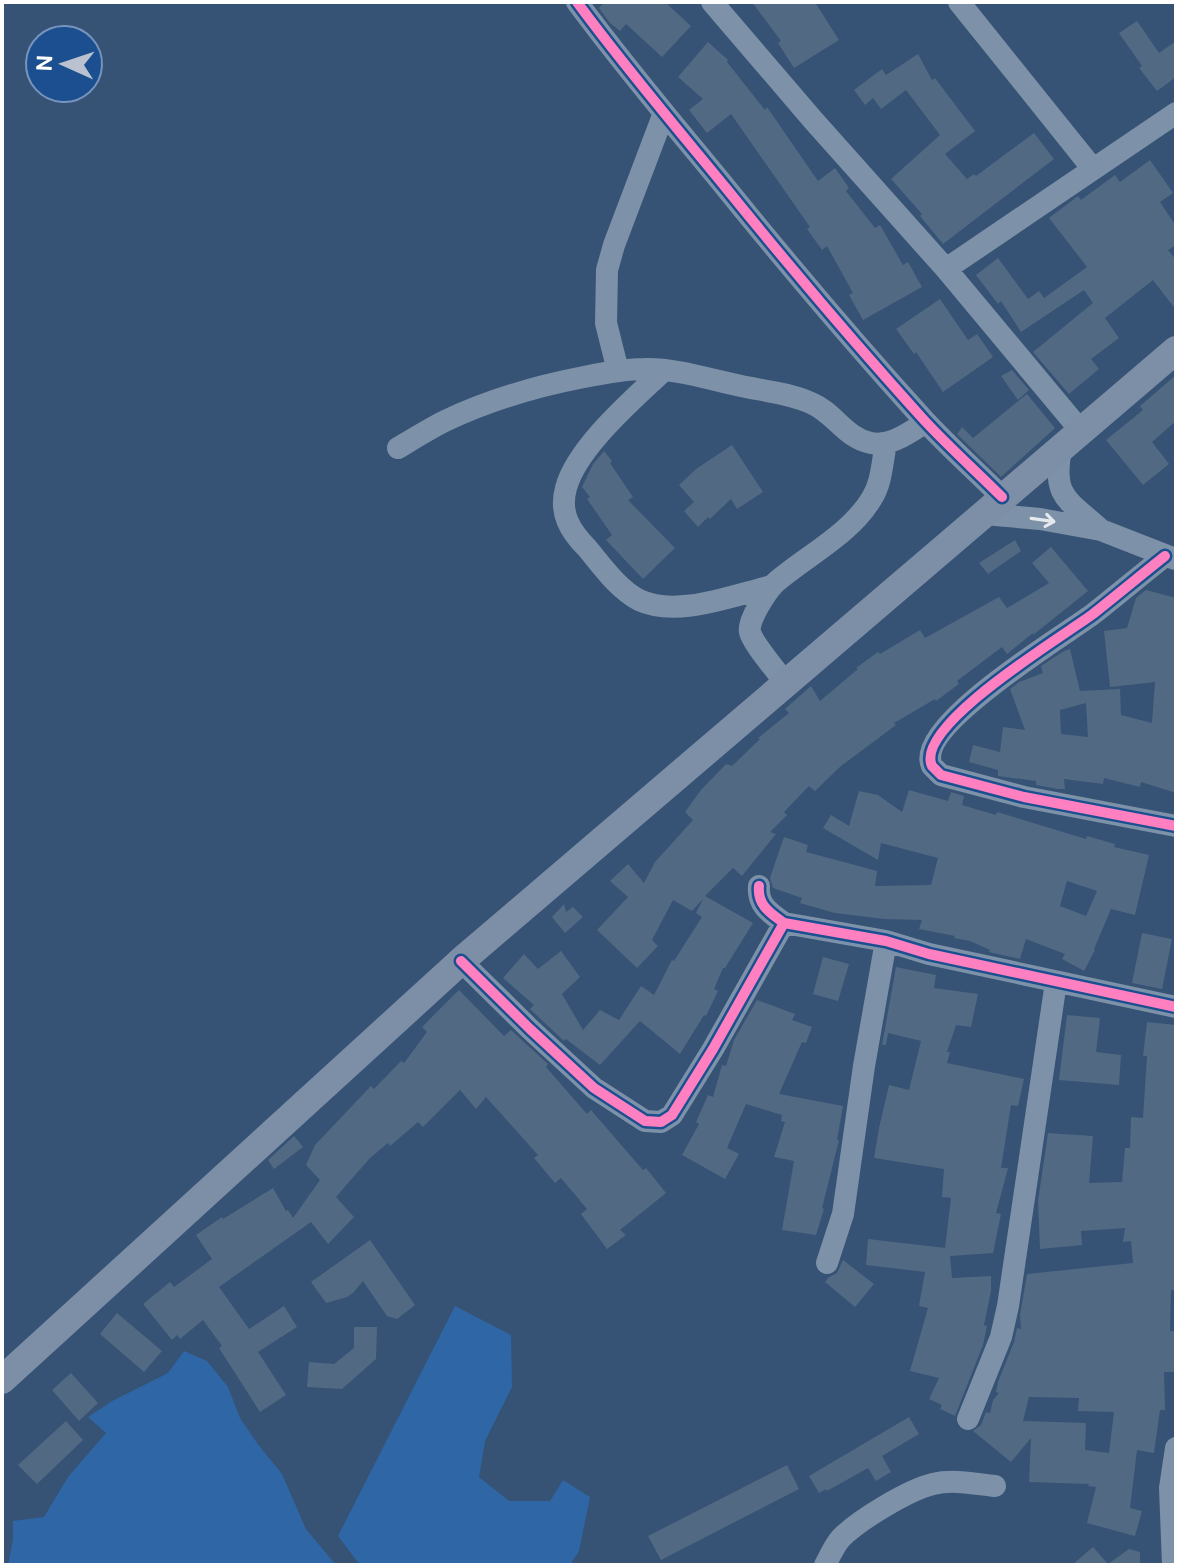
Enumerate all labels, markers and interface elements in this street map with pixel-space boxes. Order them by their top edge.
north arrow [24,24,104,104]
text: N [30,54,59,72]
one-way arrow [1030,513,1055,528]

